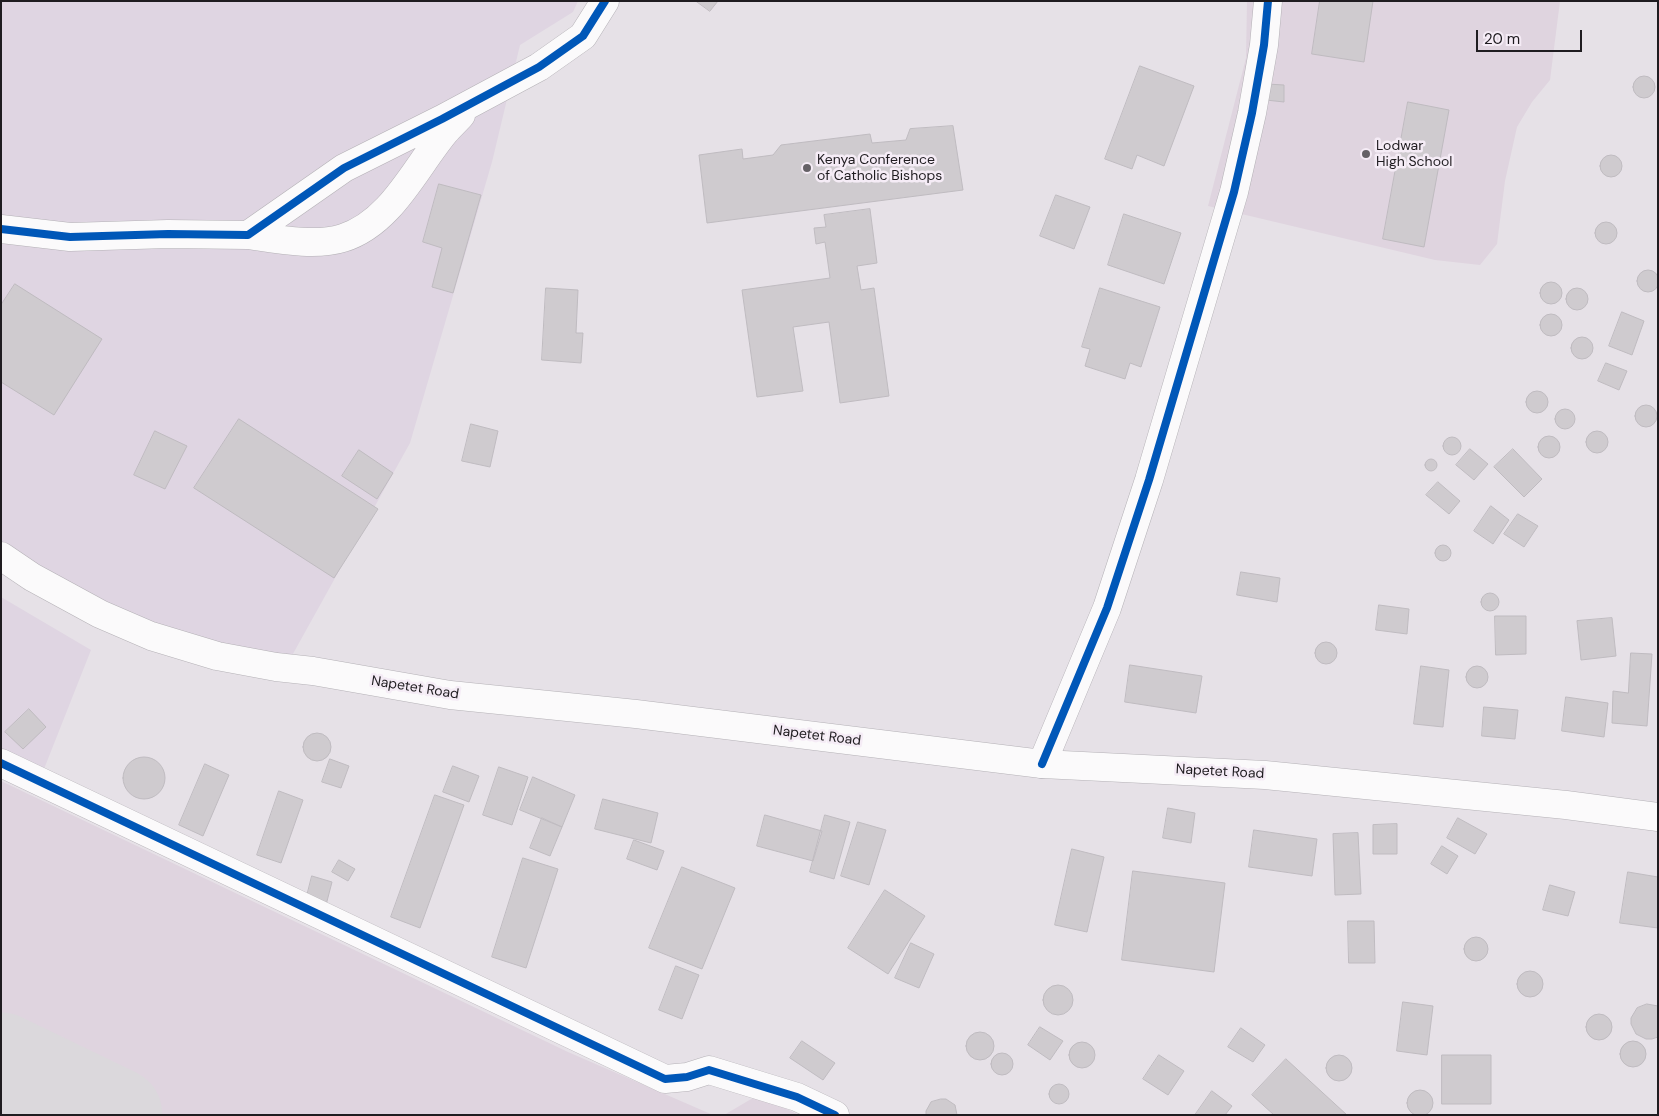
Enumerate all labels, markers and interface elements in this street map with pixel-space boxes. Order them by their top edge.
scale bar [1479,20,1585,52]
text: 20 m [1484,29,1520,49]
place label: Lodwar High School [1376,138,1452,170]
marker: Lodwar High School [1360,148,1372,160]
place label: Kenya Conference of Catholic Bishops [817,152,942,184]
marker: Kenya Conference of Catholic Bishops [801,162,813,174]
street label: Napetet Road [370,673,460,703]
street label: Napetet Road [772,722,862,750]
street label: Napetet Road [1175,761,1265,783]

